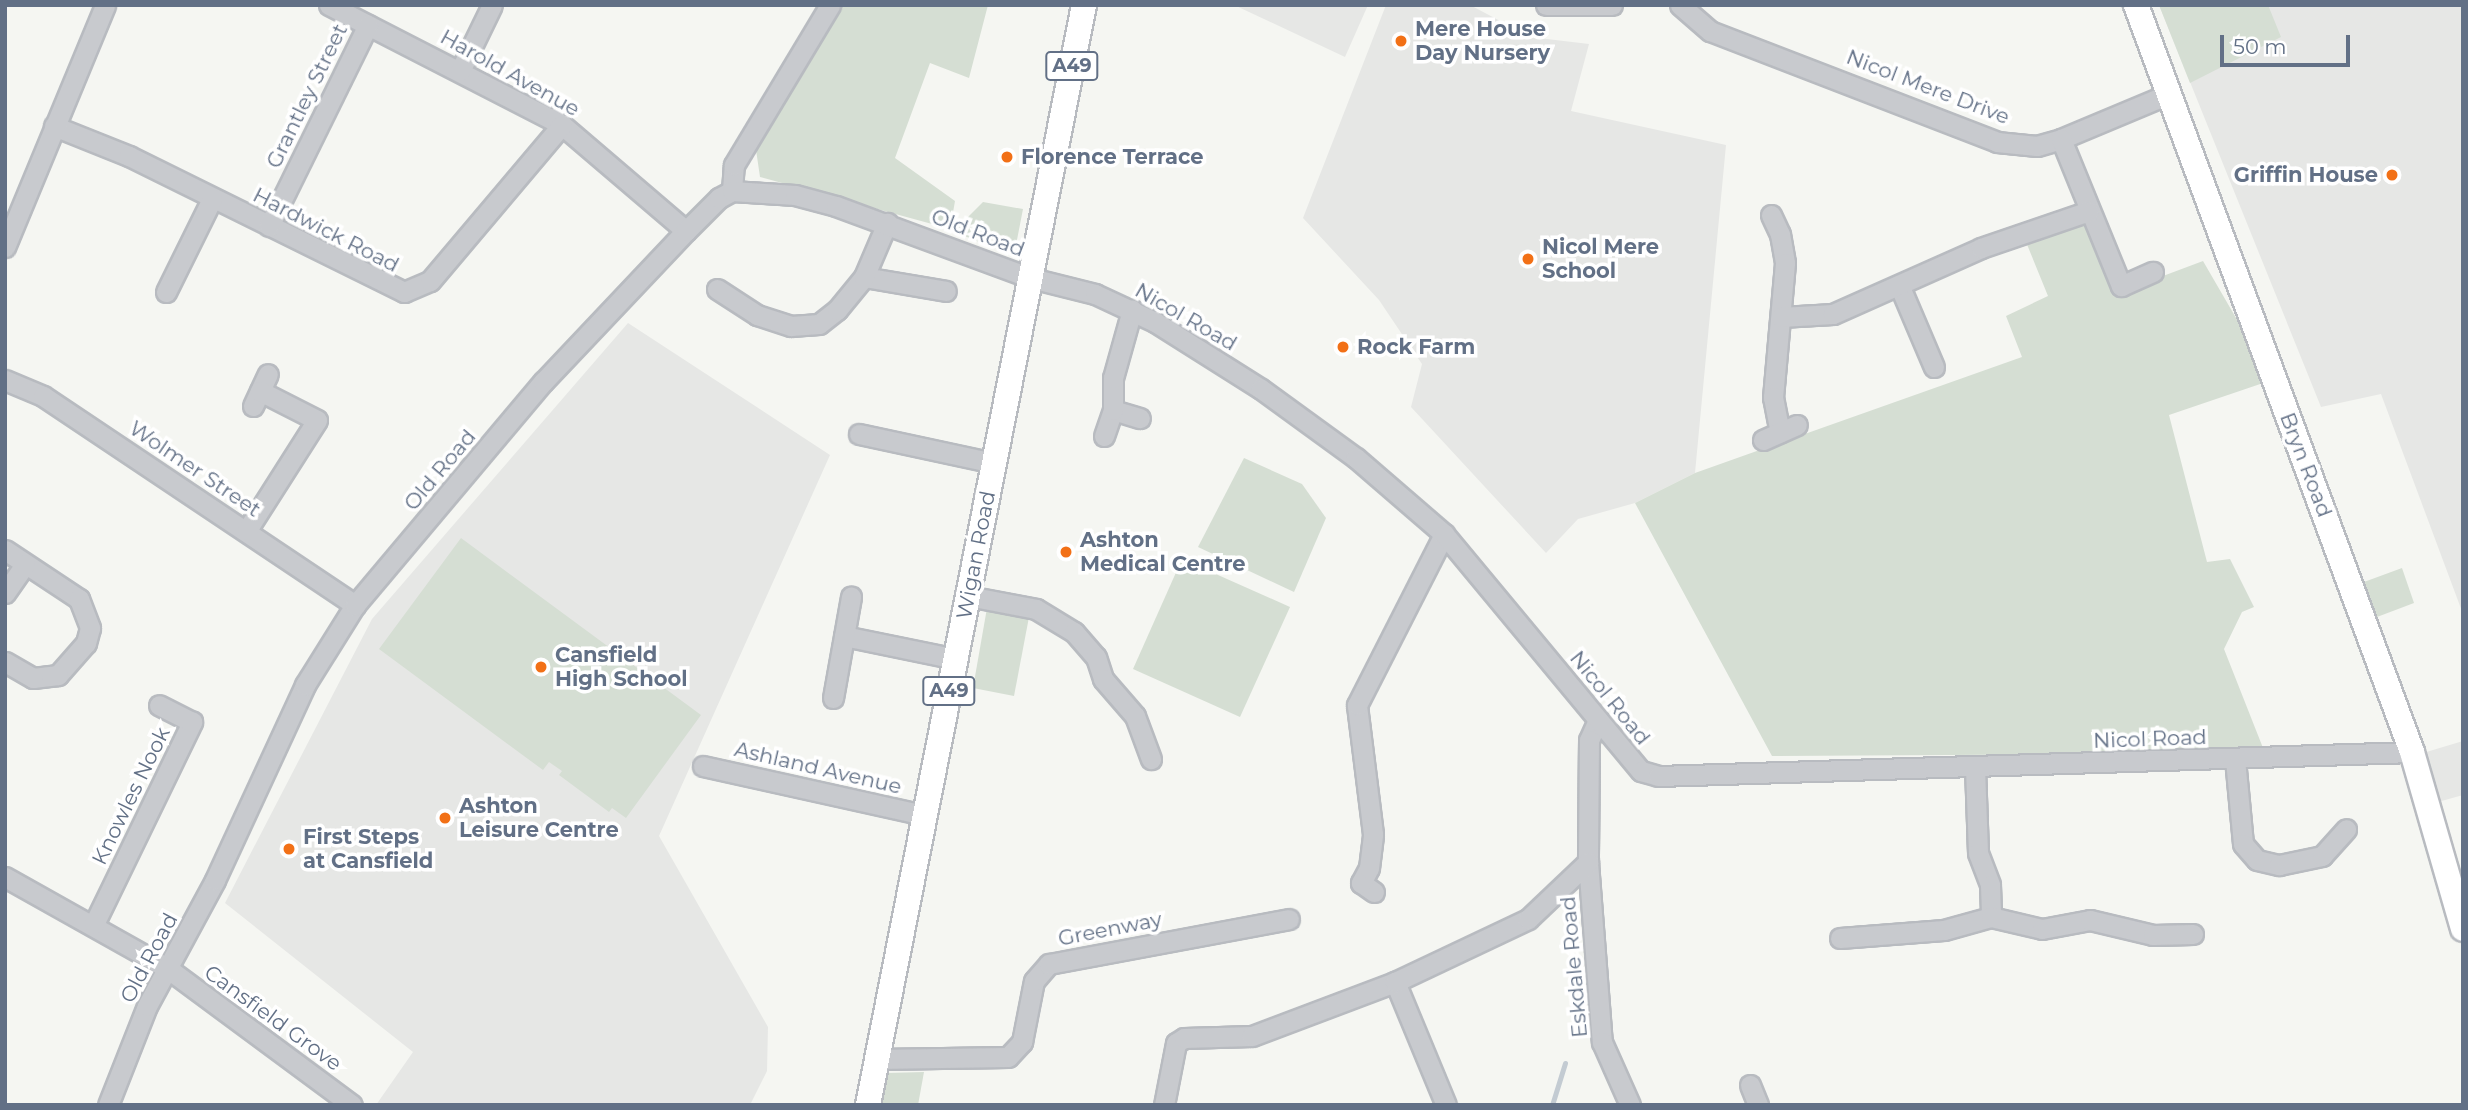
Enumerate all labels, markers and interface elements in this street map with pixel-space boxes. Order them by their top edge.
place label: Mere House Day Nursery [1415,16,1550,66]
street label: Grantley Street [261,20,353,172]
scale bar [2223,21,2352,65]
street label: Harold Avenue [436,24,584,122]
marker: Mere House Day Nursery [1393,33,1409,49]
text: 50 m [2233,34,2287,59]
street label: Nicol Mere Drive [1843,44,2013,130]
road number: A49 [1044,50,1100,82]
place label: Florence Terrace [1021,144,1204,170]
marker: Florence Terrace [999,149,1015,165]
place label: Griffin House [2234,162,2378,188]
marker: Griffin House [2384,167,2400,183]
street label: Hardwick Road [249,182,403,278]
street label: Old Road [928,204,1028,262]
place label: Nicol Mere School [1542,234,1659,284]
marker: Nicol Mere School [1520,251,1536,267]
street label: Nicol Road [1131,278,1241,356]
place label: Rock Farm [1357,334,1475,360]
marker: Rock Farm [1335,339,1351,355]
street label: Bryn Road [2275,409,2337,521]
street label: Wolmer Street [124,416,266,522]
street label: Old Road [399,424,481,516]
street label: Wigan Road [951,489,1001,621]
place label: Ashton Medical Centre [1080,527,1246,577]
marker: Ashton Medical Centre [1058,544,1074,560]
place label: Cansfield High School [555,642,688,692]
street label: Nicol Road [1564,646,1656,750]
marker: Cansfield High School [533,659,549,675]
road number: A49 [921,676,977,706]
street label: Knowles Nook [87,723,175,869]
street label: Nicol Road [2093,724,2207,754]
street label: Ashland Avenue [732,737,904,799]
place label: Ashton Leisure Centre [459,793,619,843]
marker: Ashton Leisure Centre [437,810,453,826]
place label: First Steps at Cansfield [303,824,433,874]
marker: First Steps at Cansfield [281,841,297,857]
street label: Eskdale Road [1555,895,1593,1039]
street label: Greenway [1056,907,1164,951]
street label: Old Road [115,909,183,1007]
street label: Cansfield Grove [199,960,347,1076]

